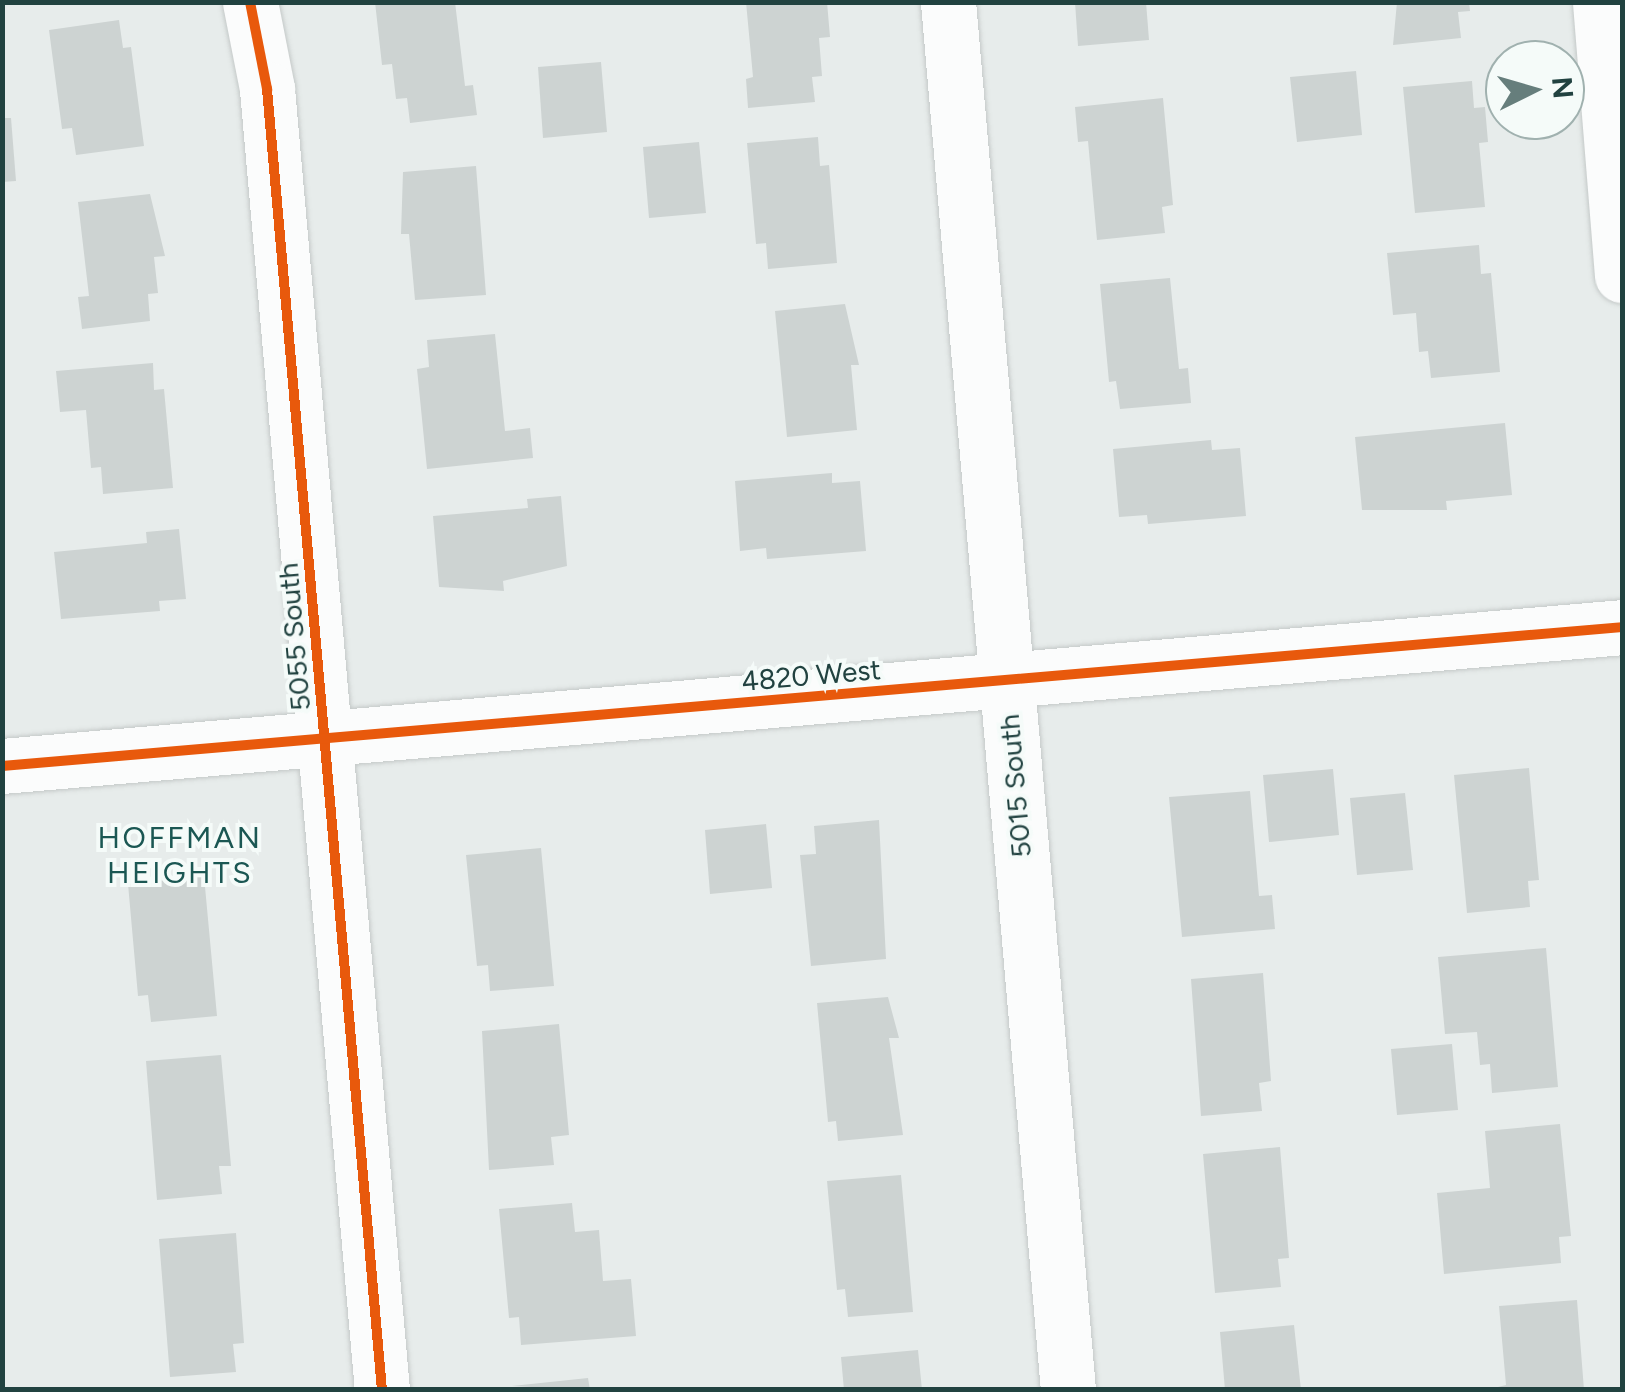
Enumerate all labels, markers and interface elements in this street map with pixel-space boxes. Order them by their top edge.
north arrow [1485,40,1585,140]
text: N [1545,75,1581,100]
street label: 5055 South [271,562,317,712]
street label: 4820 West [740,652,882,698]
street label: 5015 South [992,713,1038,859]
district label: HOFFMAN HEIGHTS [98,820,262,890]

